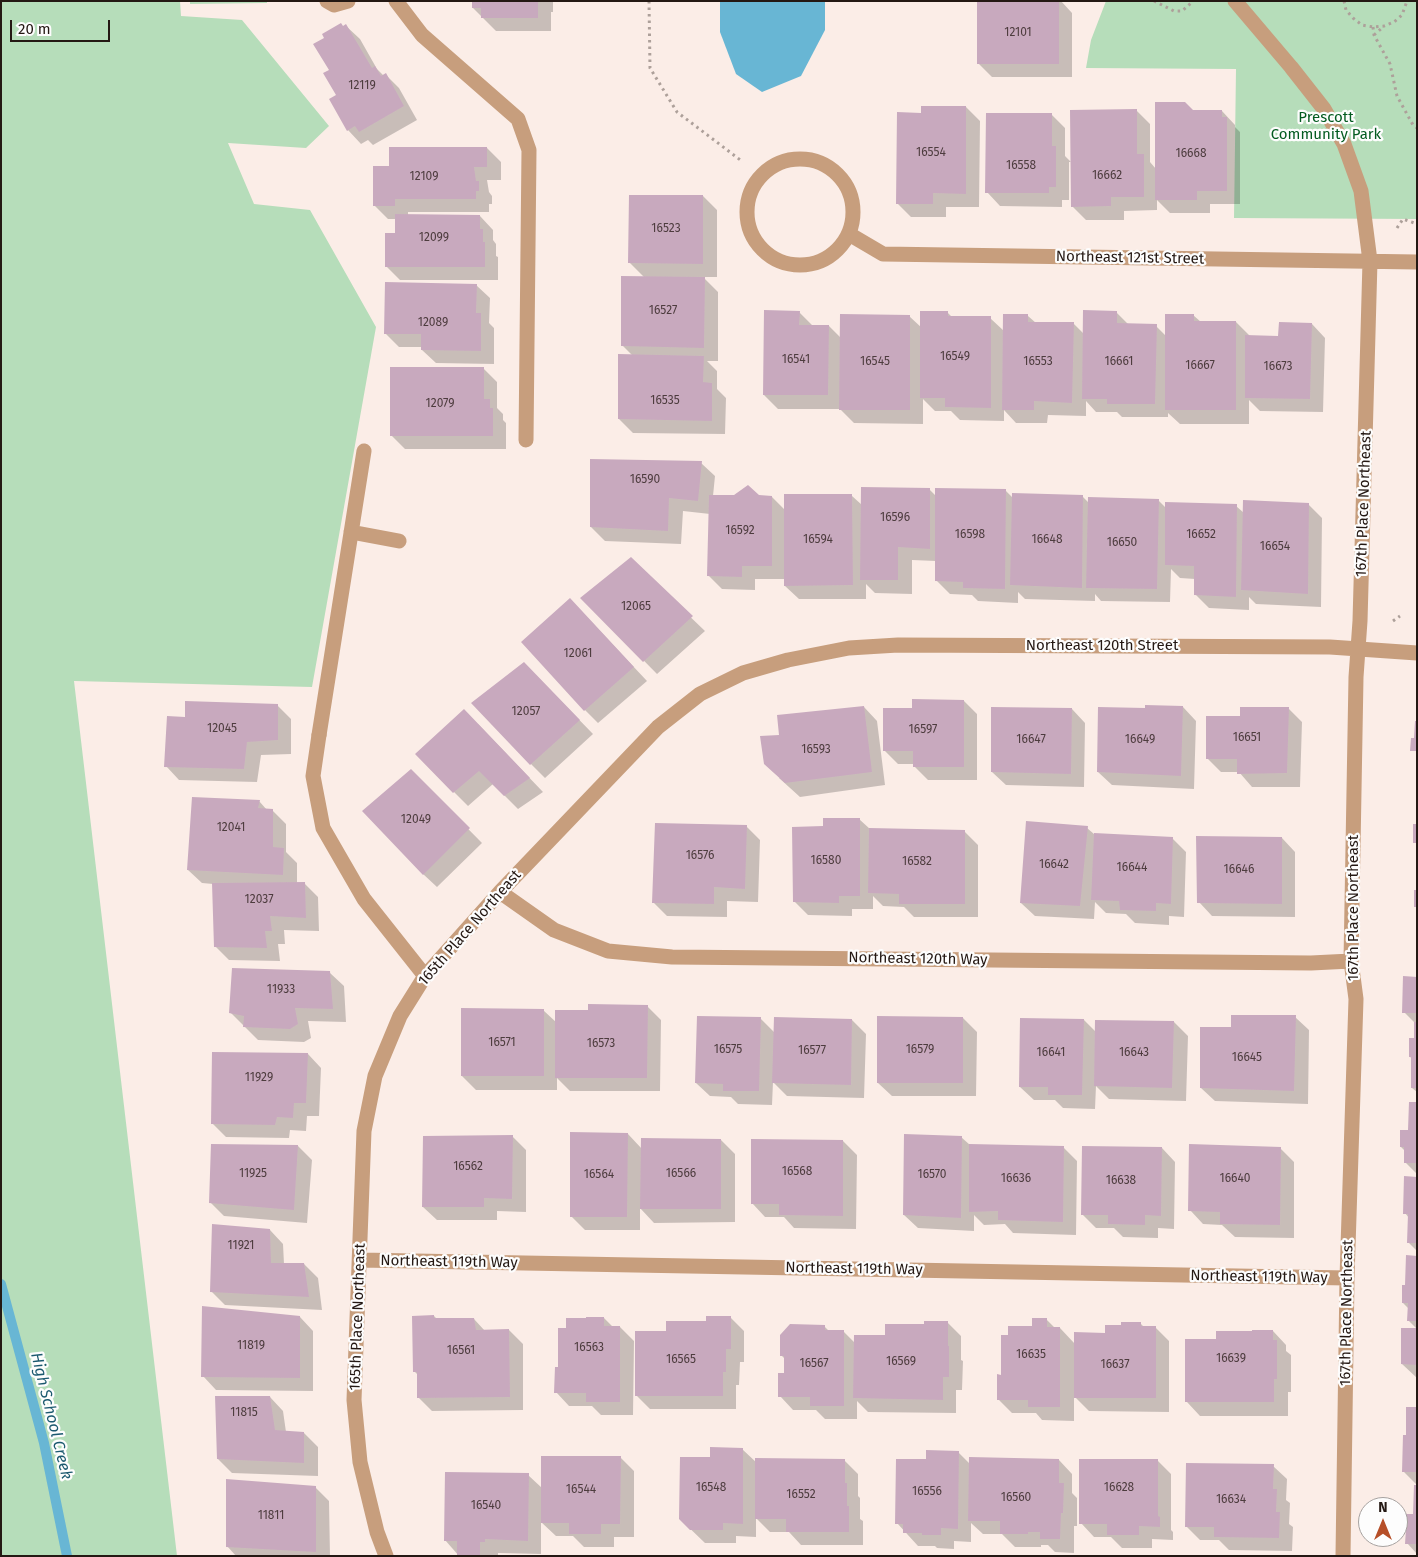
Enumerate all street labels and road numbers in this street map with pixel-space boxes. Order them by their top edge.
street label: Northeast 121st Street [1056,248,1204,268]
street label: 167th Place Northeast [1352,430,1376,578]
street label: Northeast 120th Street [1026,637,1178,655]
street label: 167th Place Northeast [1345,835,1363,981]
street label: 165th Place Northeast [415,866,525,990]
street label: Northeast 120th Way [848,949,988,969]
street label: 167th Place Northeast [1337,1240,1357,1386]
street label: 165th Place Northeast [346,1243,370,1391]
street label: Northeast 119th Way [380,1252,518,1272]
street label: Northeast 119th Way [785,1259,923,1279]
street label: Northeast 119th Way [1190,1267,1328,1287]

